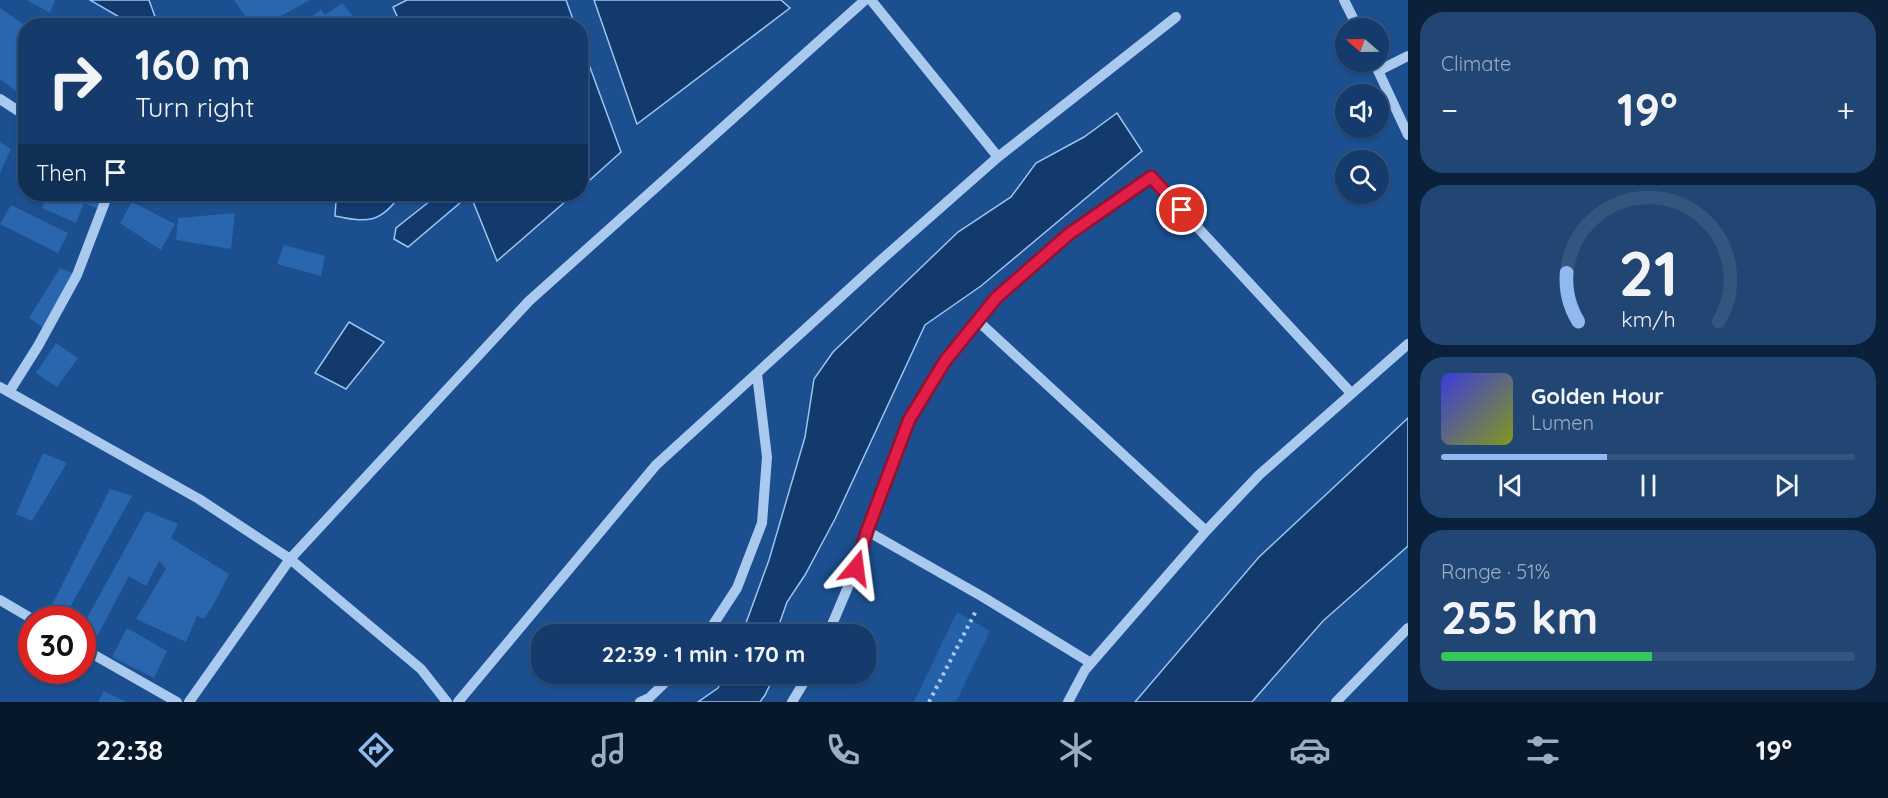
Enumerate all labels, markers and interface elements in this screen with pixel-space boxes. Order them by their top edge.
north arrow [1335,18,1389,72]
map controls [1335,18,1389,204]
text: 160 m [135,38,251,91]
icon: right [36,42,114,120]
text: Climate [1441,51,1511,76]
text: 19° [1617,81,1678,137]
button: sound [1335,84,1389,138]
text: − [1441,89,1458,130]
text: + [1836,89,1855,130]
text: Turn right [135,90,254,124]
button: search [1335,150,1389,204]
icon: arrive [99,156,132,189]
text: Then [36,159,87,187]
pin [1156,184,1207,235]
icon: arrive [1165,193,1198,226]
text: 21 [1618,234,1678,312]
text: km/h [1621,306,1675,332]
text: Golden Hour [1531,382,1664,410]
text: Lumen [1531,410,1594,435]
icon: previous [1494,469,1527,502]
icon: pause [1632,469,1665,502]
icon: next [1770,469,1803,502]
position arrow [824,536,888,600]
text: Range · 51% [1441,559,1550,584]
text: 255 km [1441,589,1598,645]
speed limit sign: 30 [18,606,96,684]
text: 22:39 · 1 min · 170 m [602,640,805,668]
icon: directions [355,729,397,771]
icon: music [588,729,630,771]
icon: phone [822,729,864,771]
icon: climate [1055,729,1097,771]
icon: car [1289,729,1331,771]
icon: filters [1522,729,1564,771]
text: 22:38 [96,733,163,767]
text: 19° [1756,733,1792,767]

